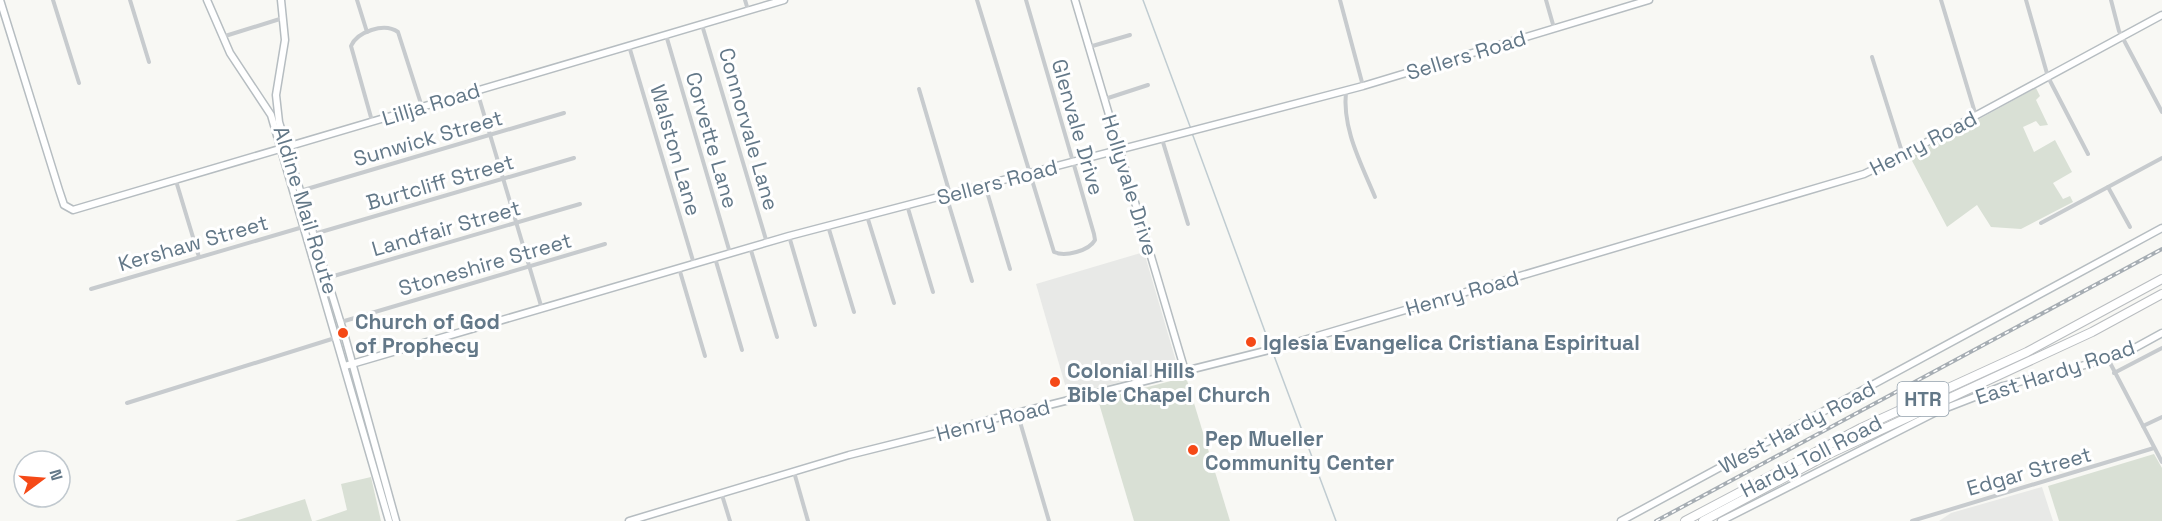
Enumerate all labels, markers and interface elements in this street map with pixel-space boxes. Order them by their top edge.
street label: Sellers Road [1403,24,1529,86]
street label: Connorvale Lane [713,45,785,213]
street label: Glenvale Drive [1046,56,1110,198]
street label: Corvette Lane [680,69,744,211]
street label: Lillja Road [379,76,483,132]
street label: Walston Lane [644,81,708,219]
street label: Sunwick Street [350,104,506,172]
street label: Henry Road [1865,104,1981,182]
street label: Hollyvale Drive [1096,111,1164,259]
street label: Aldine Mail Route [268,123,344,297]
street label: Burtcliff Street [363,148,517,216]
street label: Sellers Road [934,153,1060,211]
street label: Landfair Street [368,194,524,262]
street label: Kershaw Street [115,209,271,277]
street label: Stoneshire Street [395,226,575,302]
street label: Henry Road [1402,264,1522,322]
place label: Church of God of Prophecy [355,308,500,359]
marker: Church of God of Prophecy [336,326,350,340]
place label: Iglesia Evangelica Cristiana Espiritual [1263,329,1640,356]
street label: East Hardy Road [1972,333,2138,411]
marker: Iglesia Evangelica Cristiana Espiritual [1244,335,1258,349]
place label: Colonial Hills Bible Chapel Church [1067,357,1270,408]
street label: West Hardy Road [1714,374,1880,480]
marker: Colonial Hills Bible Chapel Church [1048,375,1062,389]
road number: HTR [1898,382,1948,416]
street label: Henry Road [933,393,1053,447]
street label: Hardy Toll Road [1736,409,1886,503]
place label: Pep Mueller Community Center [1205,425,1394,476]
street label: Edgar Street [1964,440,2094,502]
marker: Pep Mueller Community Center [1186,443,1200,457]
north arrow [12,449,72,509]
text: N [44,467,68,483]

